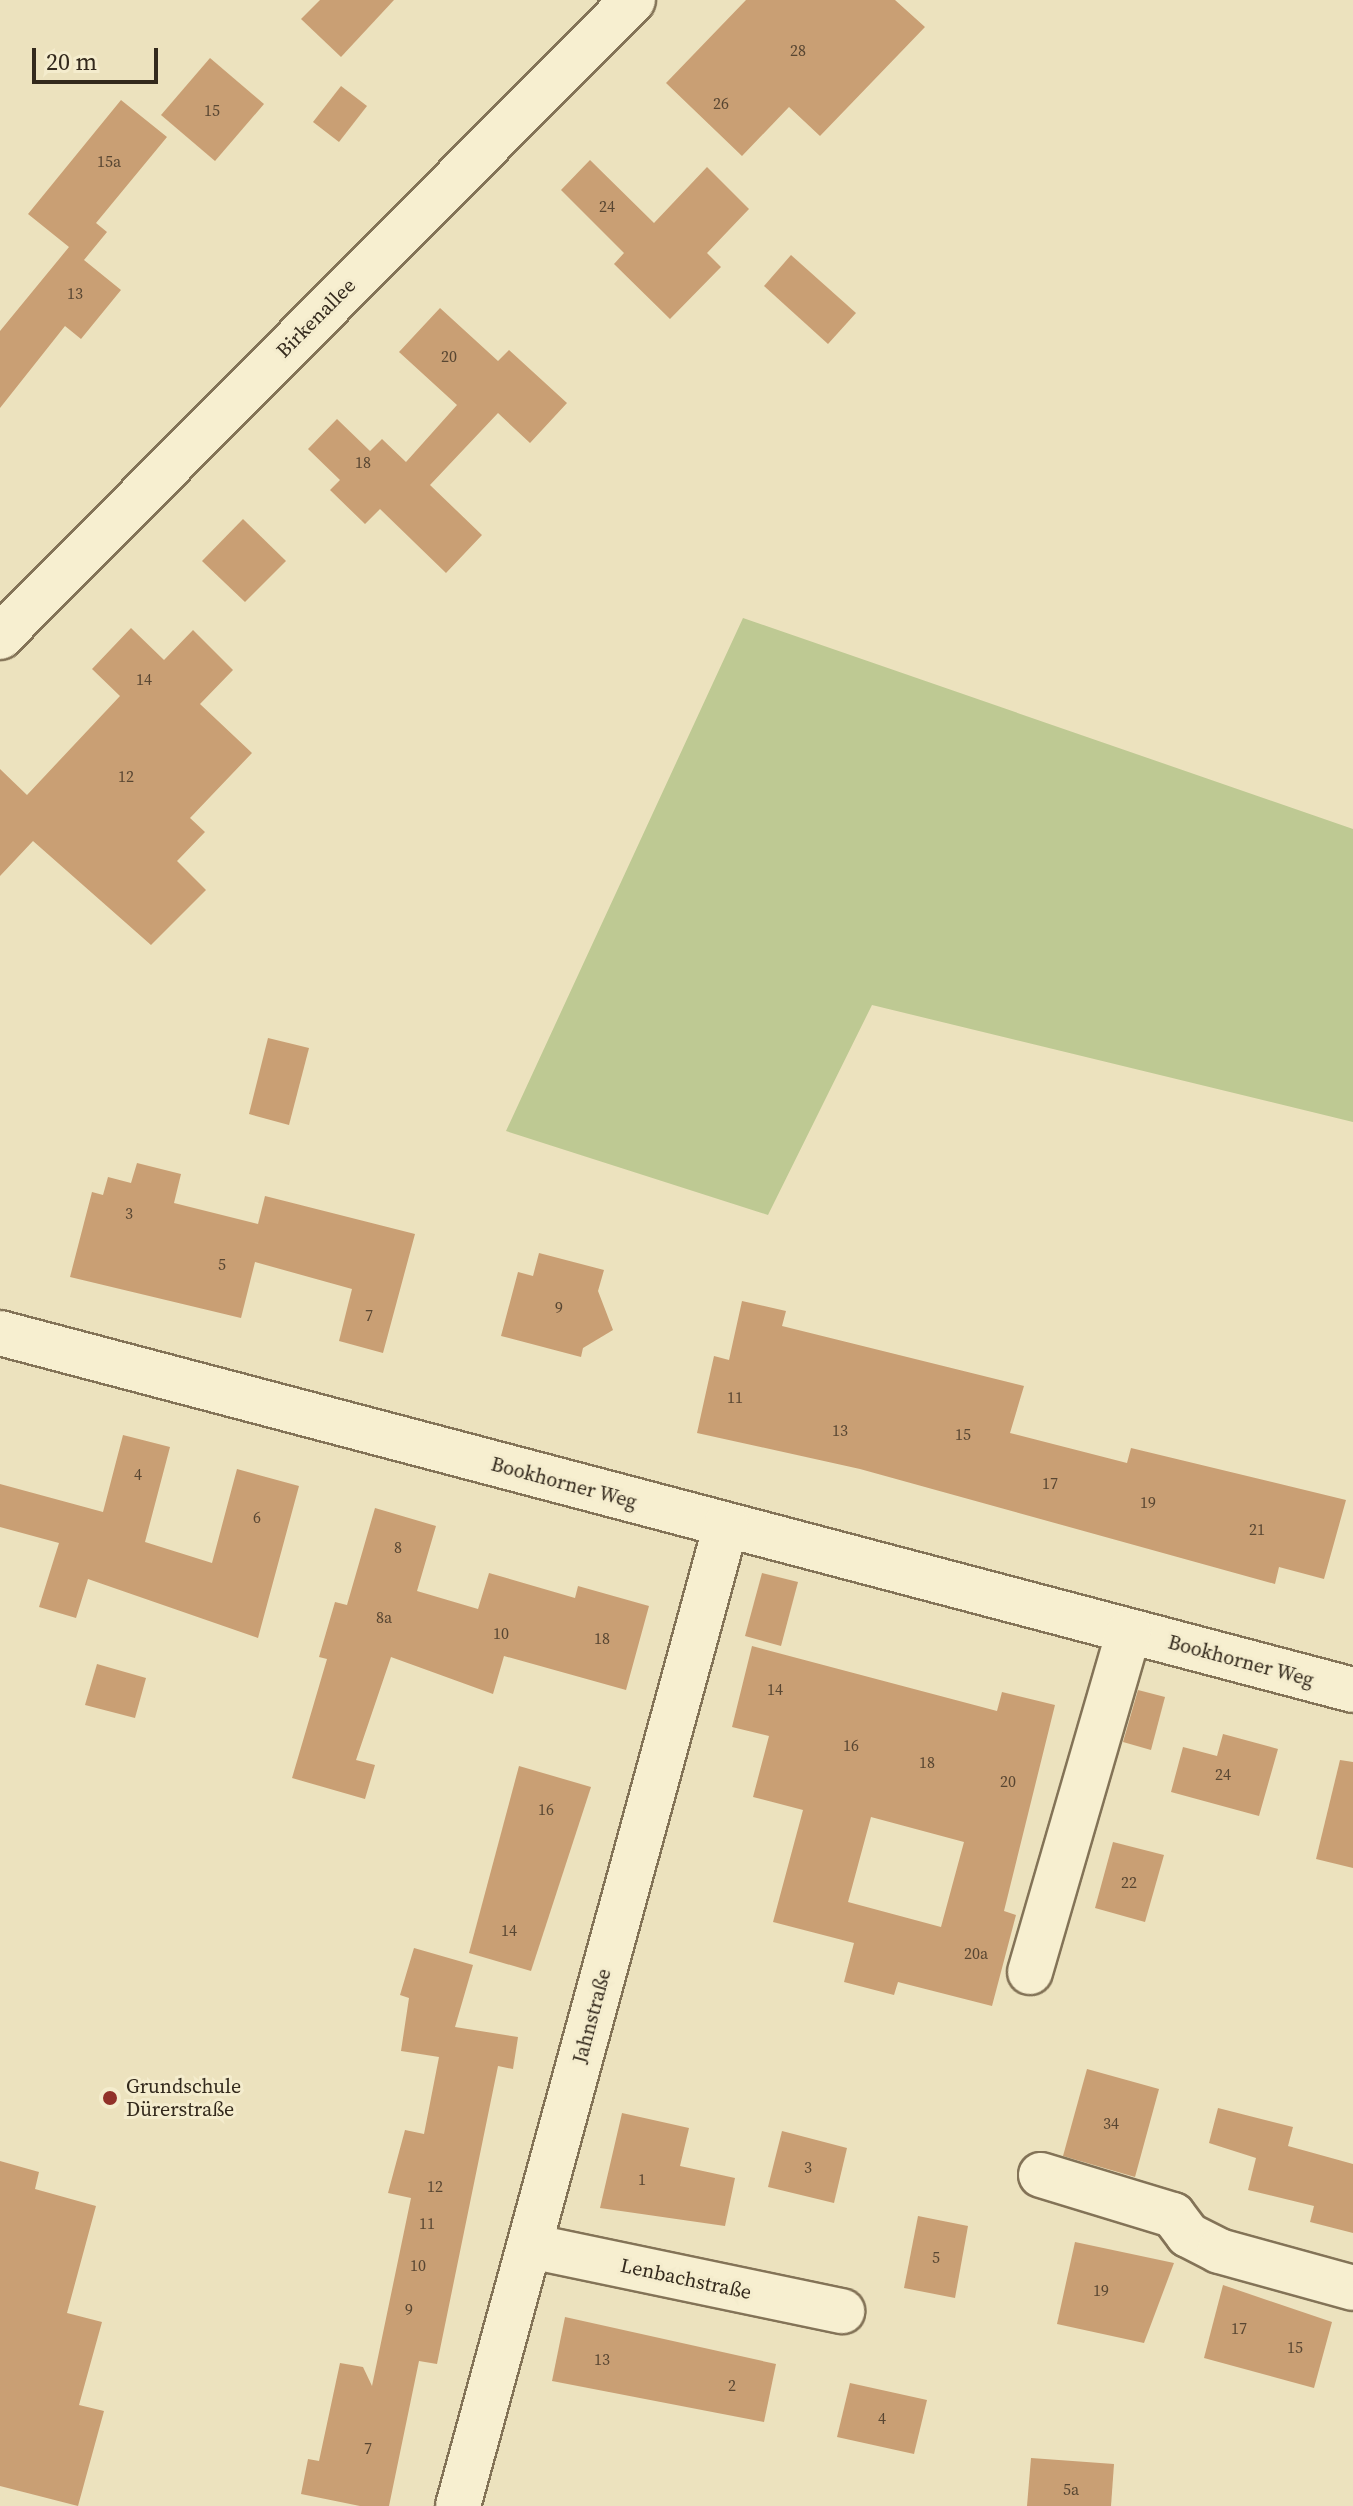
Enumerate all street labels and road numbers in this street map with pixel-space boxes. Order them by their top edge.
street label: Birkenallee [271,273,361,363]
street label: Bookhorner Weg [488,1452,640,1514]
street label: Bookhorner Weg [1165,1630,1317,1692]
street label: Jahnstraße [568,1966,616,2066]
street label: Lenbachstraße [618,2253,754,2305]

